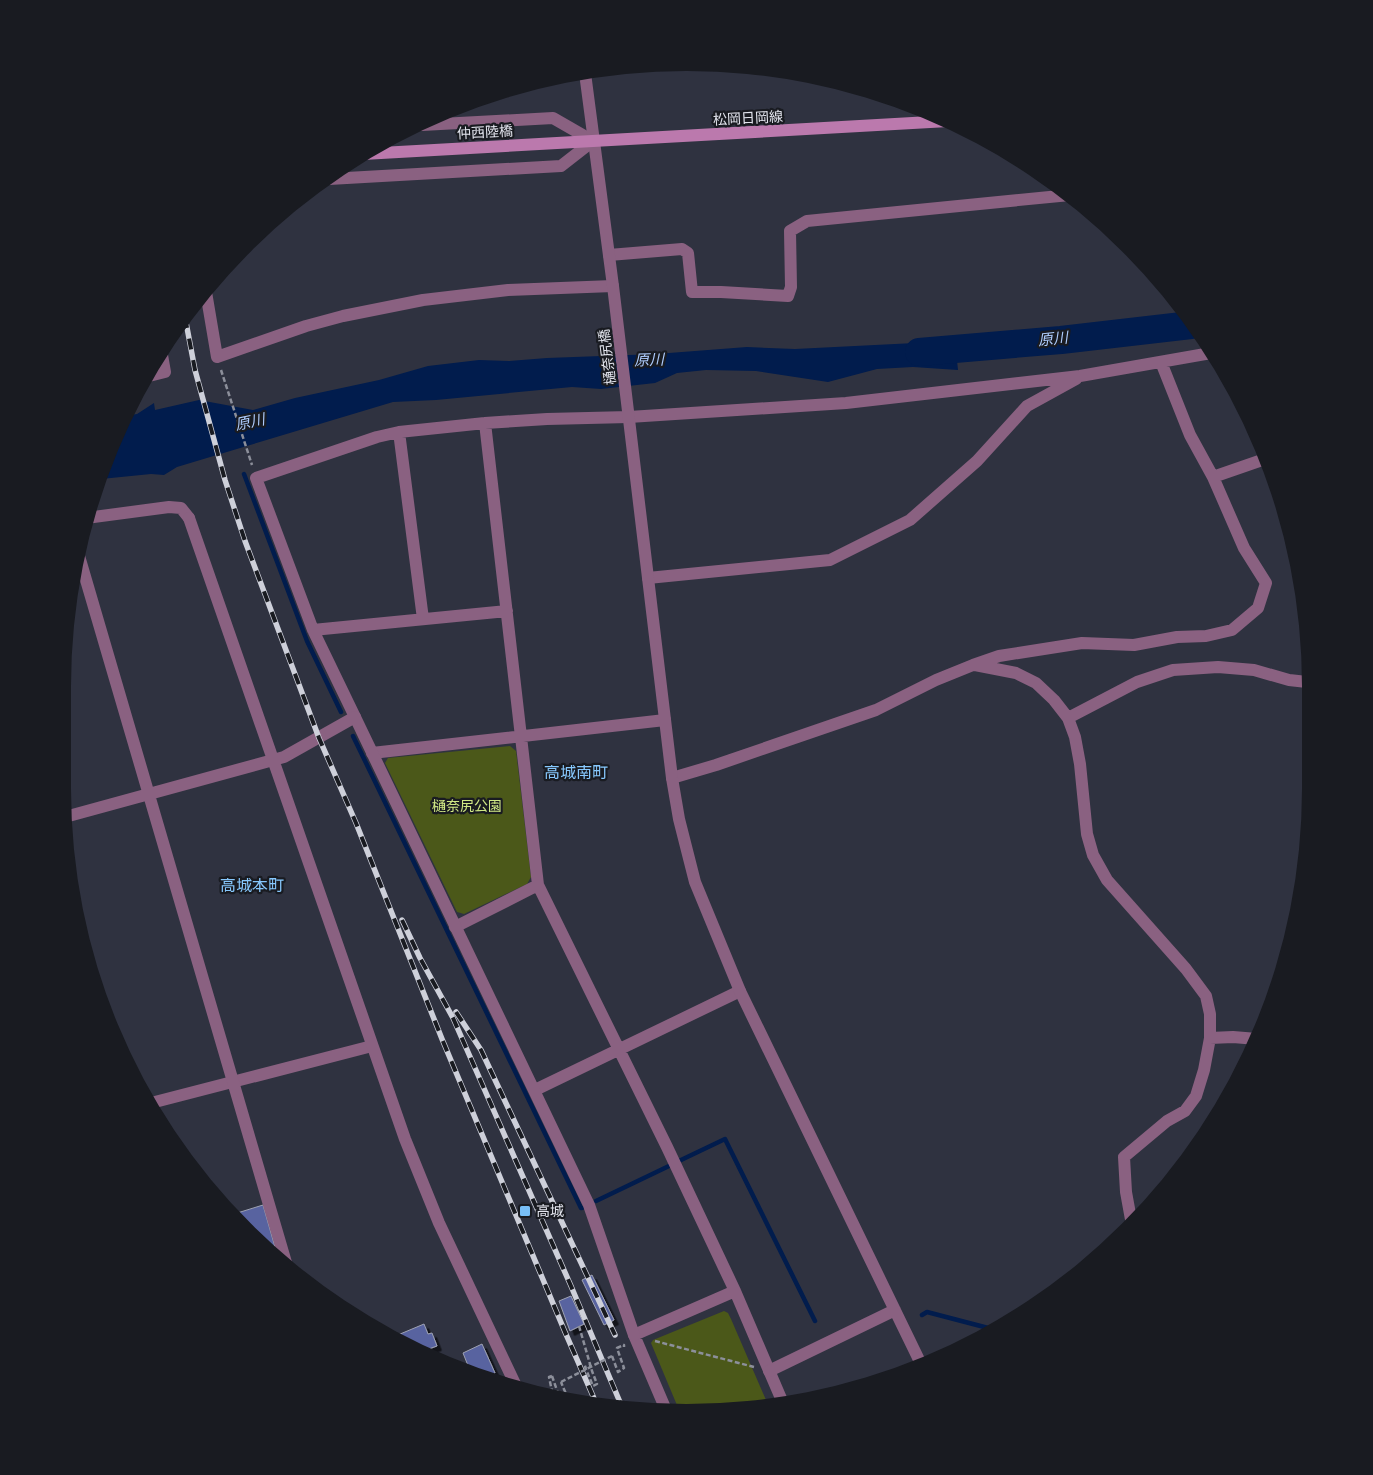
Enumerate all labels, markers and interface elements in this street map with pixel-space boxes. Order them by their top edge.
street label: 松岡日岡線 [713,107,783,129]
street label: 仲西陸橋 [457,122,513,142]
water label: 原川 [1037,327,1071,350]
street label: 樋奈尻橋 [595,328,619,386]
water label: 原川 [634,349,666,370]
water label: 原川 [233,409,268,434]
district label: 高城南町 [544,762,608,782]
park label: 樋奈尻公園 [432,797,502,815]
district label: 高城本町 [220,875,284,895]
place label: 高城 [536,1202,564,1220]
marker: 高城 [518,1204,532,1218]

